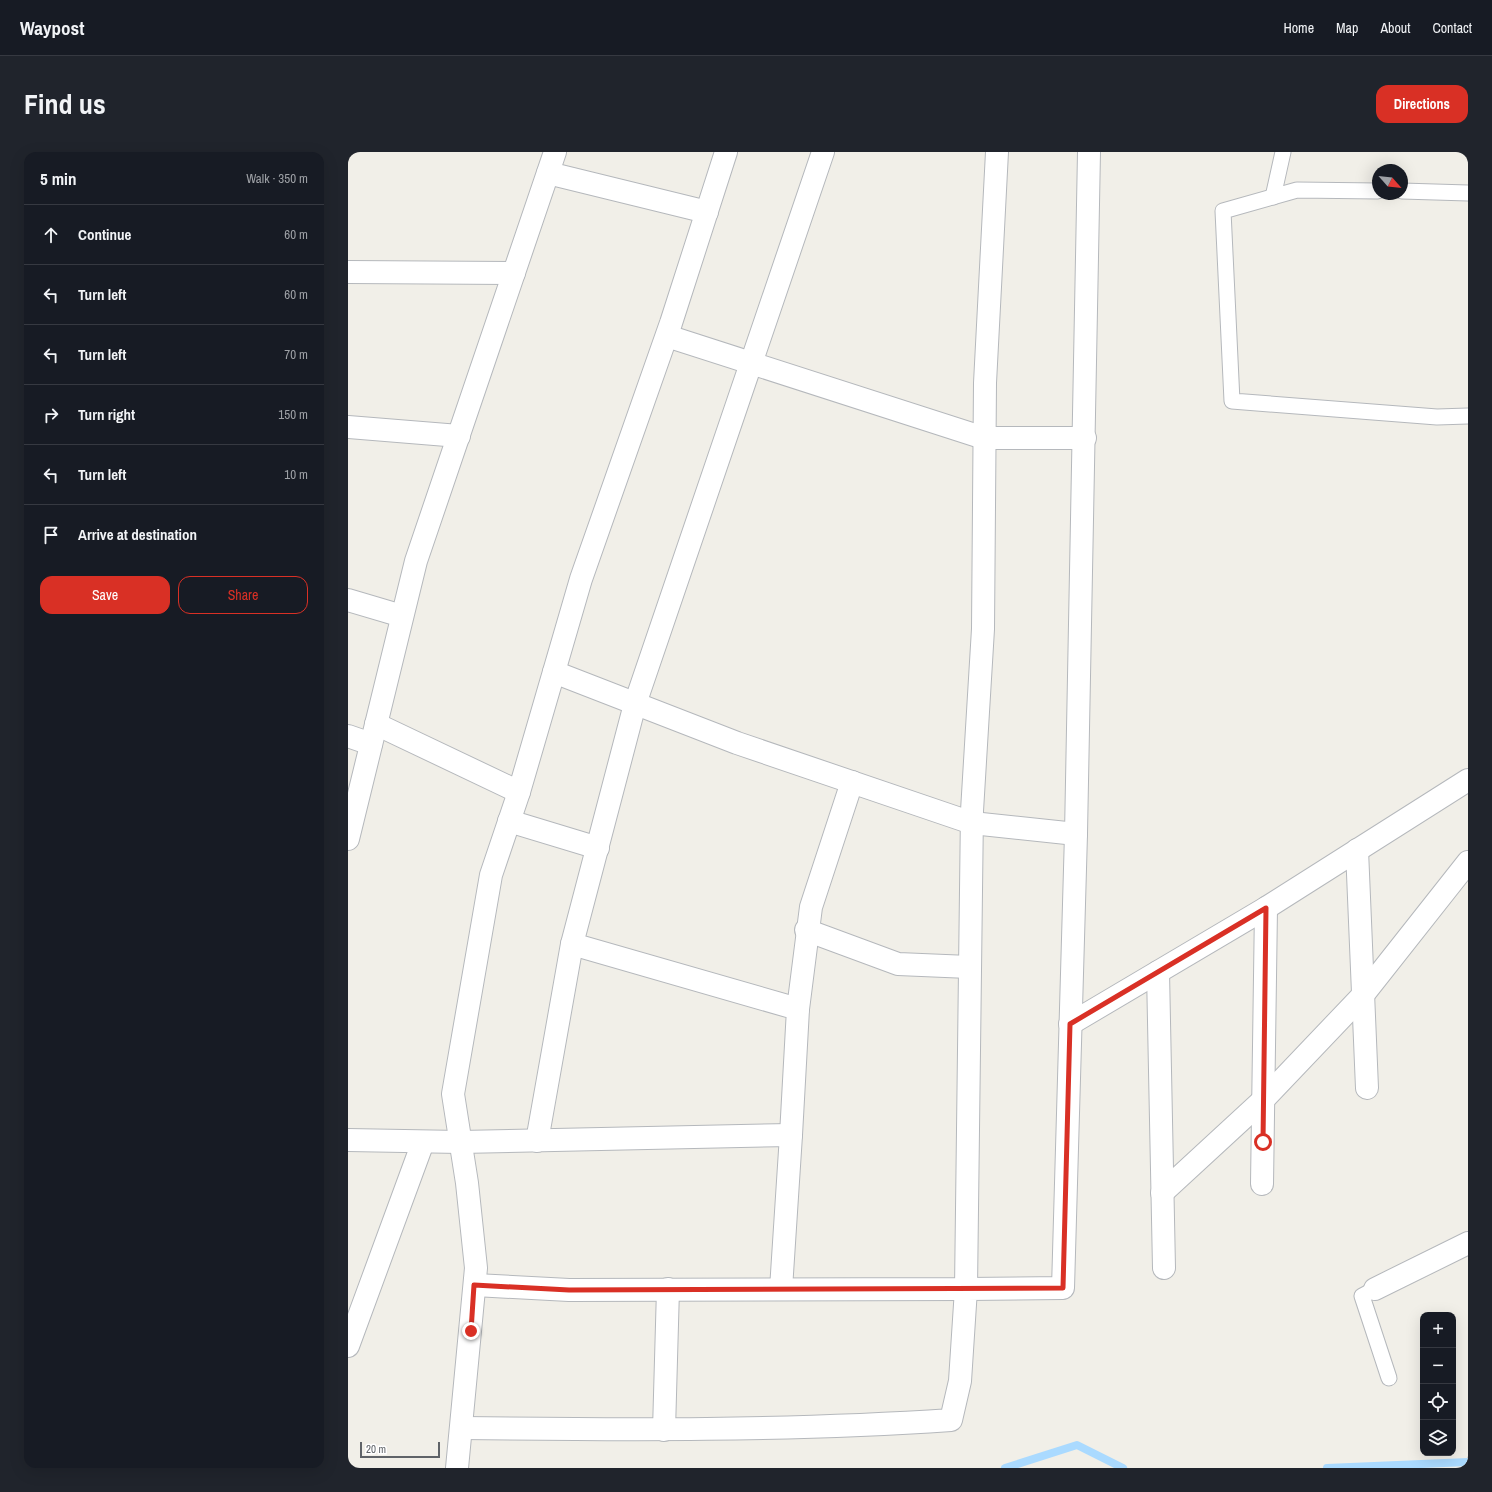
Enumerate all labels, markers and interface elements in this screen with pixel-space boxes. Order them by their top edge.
text: Waypost [20,15,84,41]
text: Home [1283,19,1314,37]
text: Map [1336,19,1358,37]
text: About [1380,19,1410,37]
text: Contact [1432,19,1472,37]
text: Find us [24,85,106,123]
button: Directions [1376,85,1468,123]
north arrow [1372,164,1408,200]
text: 5 min [40,167,76,190]
text: Walk · 350 m [246,170,308,187]
icon: ahead [40,224,62,246]
text: Continue [78,224,131,245]
text: 60 m [284,226,308,243]
icon: left [40,284,62,306]
text: Turn left [78,284,126,305]
text: 60 m [284,286,308,303]
icon: left [40,344,62,366]
text: Turn left [78,344,126,365]
text: 70 m [284,346,308,363]
icon: right [40,404,62,426]
text: Turn right [78,404,135,425]
text: 150 m [278,406,308,423]
icon: left [40,464,62,486]
text: Turn left [78,464,126,485]
text: 10 m [284,466,308,483]
icon: arrive [40,524,62,546]
text: Arrive at destination [78,524,197,545]
button: Save [40,576,170,614]
button: Share [178,576,308,614]
route start [1254,1133,1272,1151]
map controls [1420,1312,1456,1456]
button: + [1420,1312,1456,1348]
route end [462,1322,480,1340]
button: − [1420,1348,1456,1384]
button: locate [1420,1384,1456,1420]
button: layers [1420,1420,1456,1456]
scale bar [360,1440,440,1459]
text: 20 m [366,1442,386,1456]

